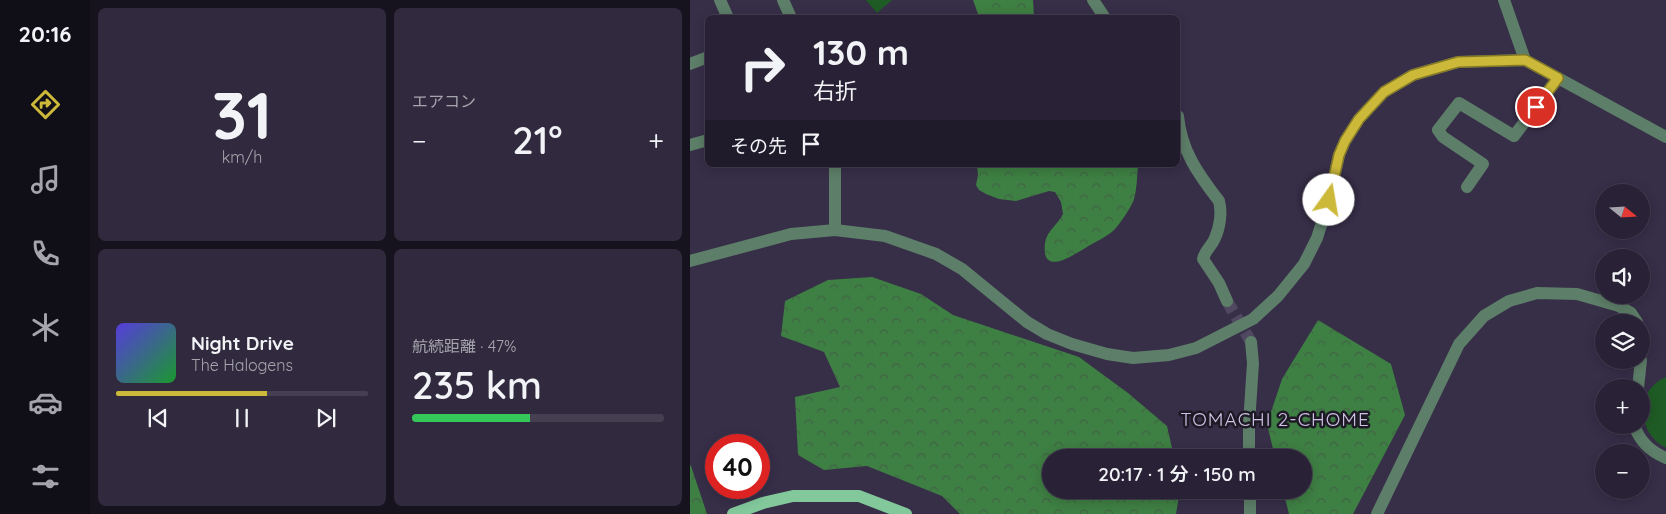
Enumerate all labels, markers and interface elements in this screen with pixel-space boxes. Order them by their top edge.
text: 20:16 [19,20,71,48]
text: 130 m [813,30,909,74]
icon: right [730,35,795,100]
text: 31 [212,74,272,155]
text: 右折 [813,77,857,105]
pin [1515,86,1557,128]
icon: directions [28,87,63,122]
text: エアコン [412,91,476,111]
icon: arrive [1522,93,1550,121]
text: 21° [512,116,562,164]
text: − [412,123,427,158]
text: + [648,123,664,158]
icon: arrive [797,130,825,158]
text: その先 [730,134,787,158]
text: km/h [222,147,262,167]
icon: music [28,162,63,197]
position arrow [1302,173,1354,225]
north arrow [1595,184,1650,239]
map controls [1595,184,1650,499]
icon: phone [28,236,63,271]
button: sound [1595,249,1650,304]
icon: climate [28,310,63,345]
button: layers [1595,314,1650,369]
text: Night Drive [191,331,294,355]
text: 航続距離 · 47% [412,336,516,356]
text: The Halogens [191,355,293,375]
text: 235 km [412,361,542,409]
button: + [1595,379,1650,434]
icon: car [28,385,63,420]
icon: previous [144,404,172,432]
icon: pause [228,404,256,432]
icon: next [312,404,340,432]
district label: TOMACHI 2-CHOME [1180,407,1370,431]
speed limit sign: 40 [705,434,770,499]
button: − [1595,444,1650,499]
icon: filters [28,459,63,494]
text: 20:17 · 1 分 · 150 m [1098,462,1256,486]

